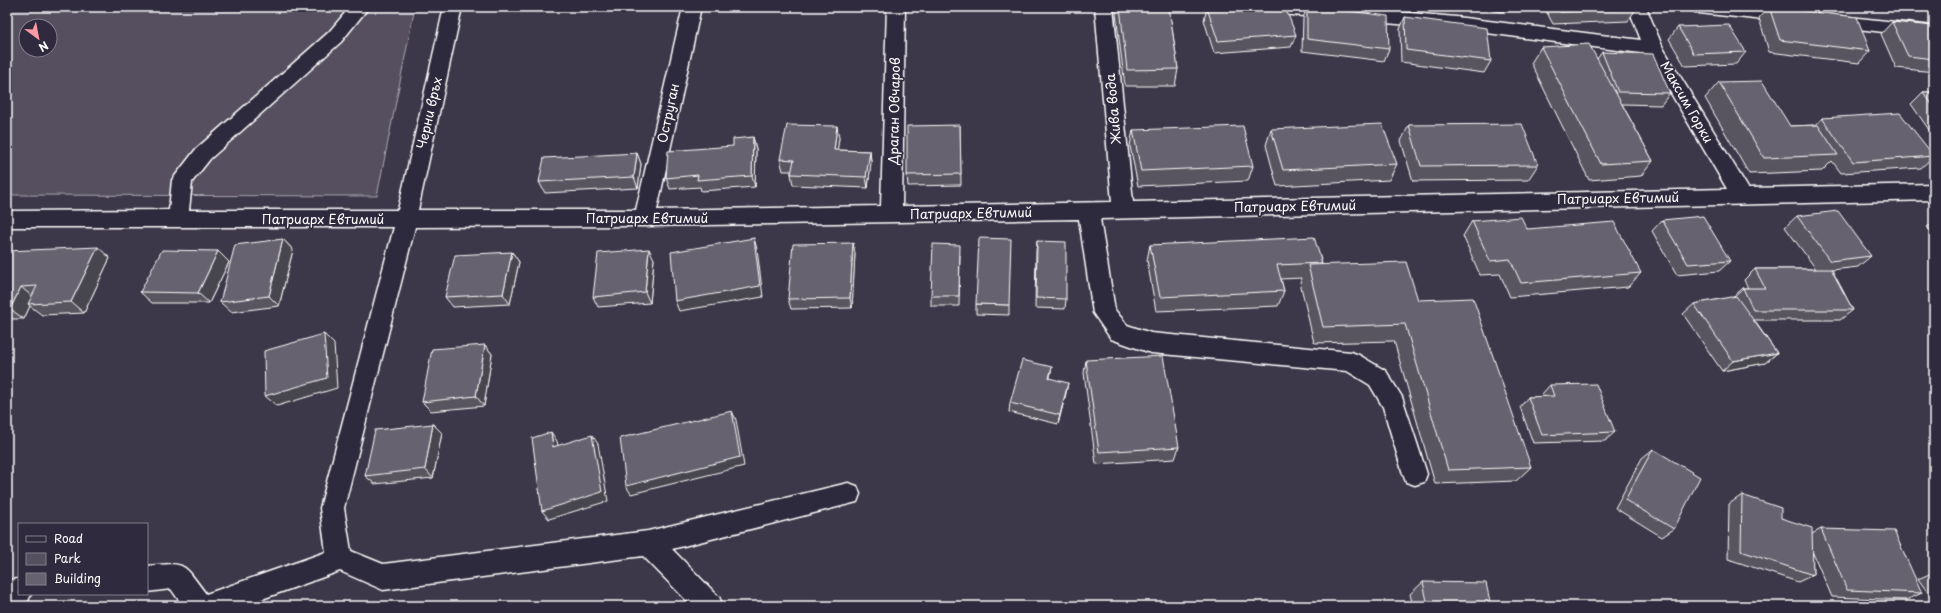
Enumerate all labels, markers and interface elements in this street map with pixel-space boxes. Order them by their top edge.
north arrow [18,18,58,58]
text: N [35,37,52,57]
street label: Драган Овчаров [883,57,904,166]
street label: Максим Горки [1656,57,1719,146]
street label: Жива вода [1100,72,1125,145]
street label: Черни връх [411,75,446,151]
street label: Оструган [652,81,683,144]
street label: Патриарх Евтимий [1557,187,1679,208]
street label: Патриарх Евтимий [1234,195,1356,216]
street label: Патриарх Евтимий [910,202,1032,223]
street label: Патриарх Евтимий [586,208,708,227]
street label: Патриарх Евтимий [262,209,384,228]
legend [18,523,148,595]
text: Road [54,529,83,547]
text: Park [54,549,81,567]
text: Building [54,569,101,587]

